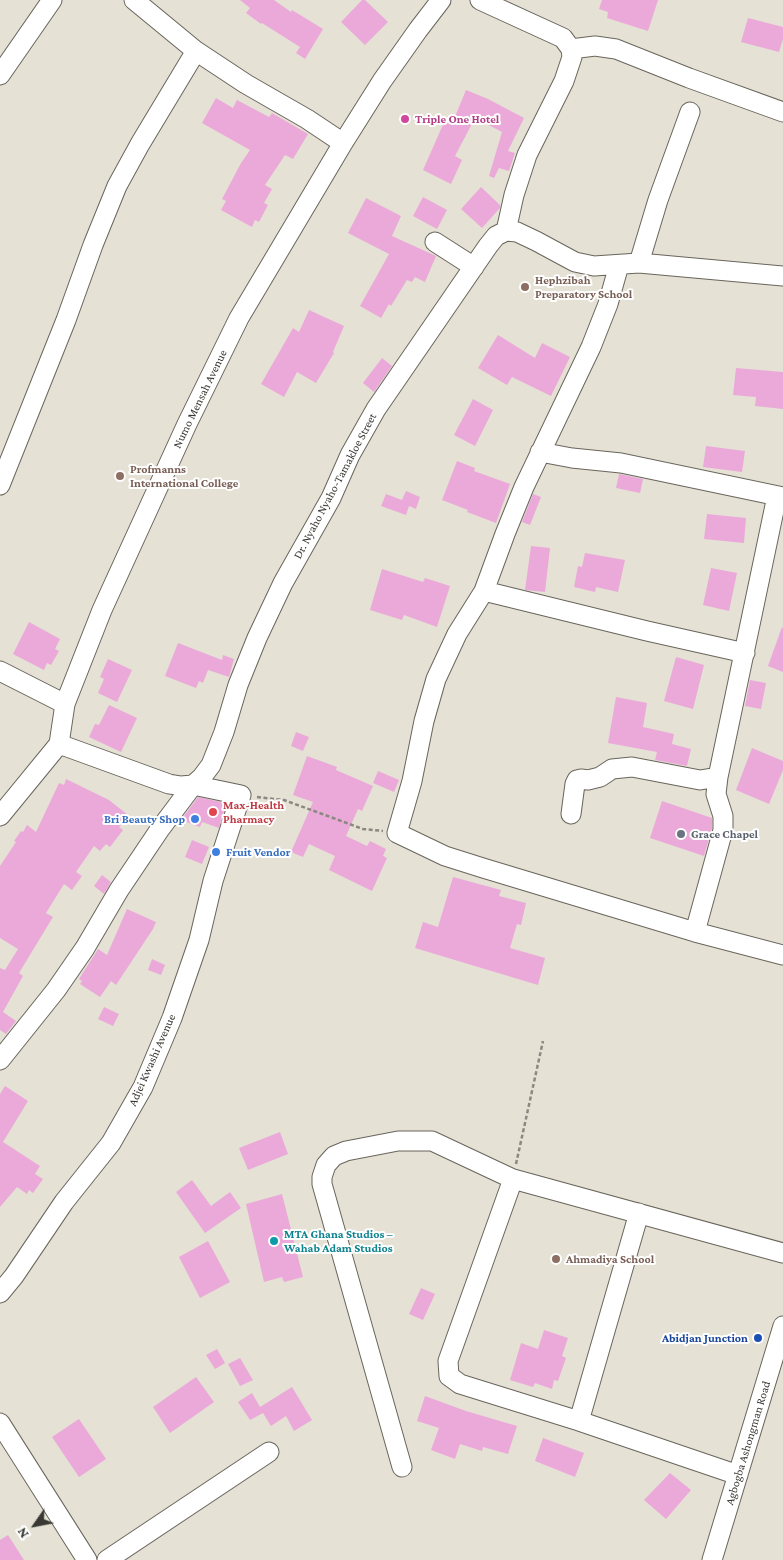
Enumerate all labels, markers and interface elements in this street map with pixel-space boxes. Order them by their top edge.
place label: Triple One Hotel [415,112,499,126]
marker: Triple One Hotel [399,113,411,125]
place label: Hephzibah Preparatory School [535,273,632,301]
marker: Hephzibah Preparatory School [519,281,531,293]
street label: Numo Mensah Avenue [170,347,230,451]
street label: Dr. Nyaho Nyaho-Tamakloe Street [290,411,380,561]
place label: Profmanns International College [130,462,238,490]
marker: Profmanns International College [114,470,126,482]
place label: Max-Health Pharmacy [223,798,284,826]
marker: Max-Health Pharmacy [207,806,219,818]
place label: Bri Beauty Shop [104,812,185,826]
marker: Bri Beauty Shop [189,813,201,825]
place label: Grace Chapel [691,827,758,841]
marker: Grace Chapel [675,828,687,840]
place label: Fruit Vendor [226,845,291,859]
marker: Fruit Vendor [210,846,222,858]
street label: Adjei Kwashi Avenue [125,1012,179,1108]
place label: MTA Ghana Studios – Wahab Adam Studios [284,1227,393,1255]
marker: MTA Ghana Studios – Wahab Adam Studios [268,1235,280,1247]
place label: Ahmadiya School [566,1252,654,1266]
marker: Ahmadiya School [550,1253,562,1265]
place label: Abidjan Junction [662,1331,748,1345]
marker: Abidjan Junction [752,1332,764,1344]
street label: Agbogba Ashongman Road [722,1379,774,1507]
north arrow [10,1500,60,1550]
text: N [13,1525,32,1542]

